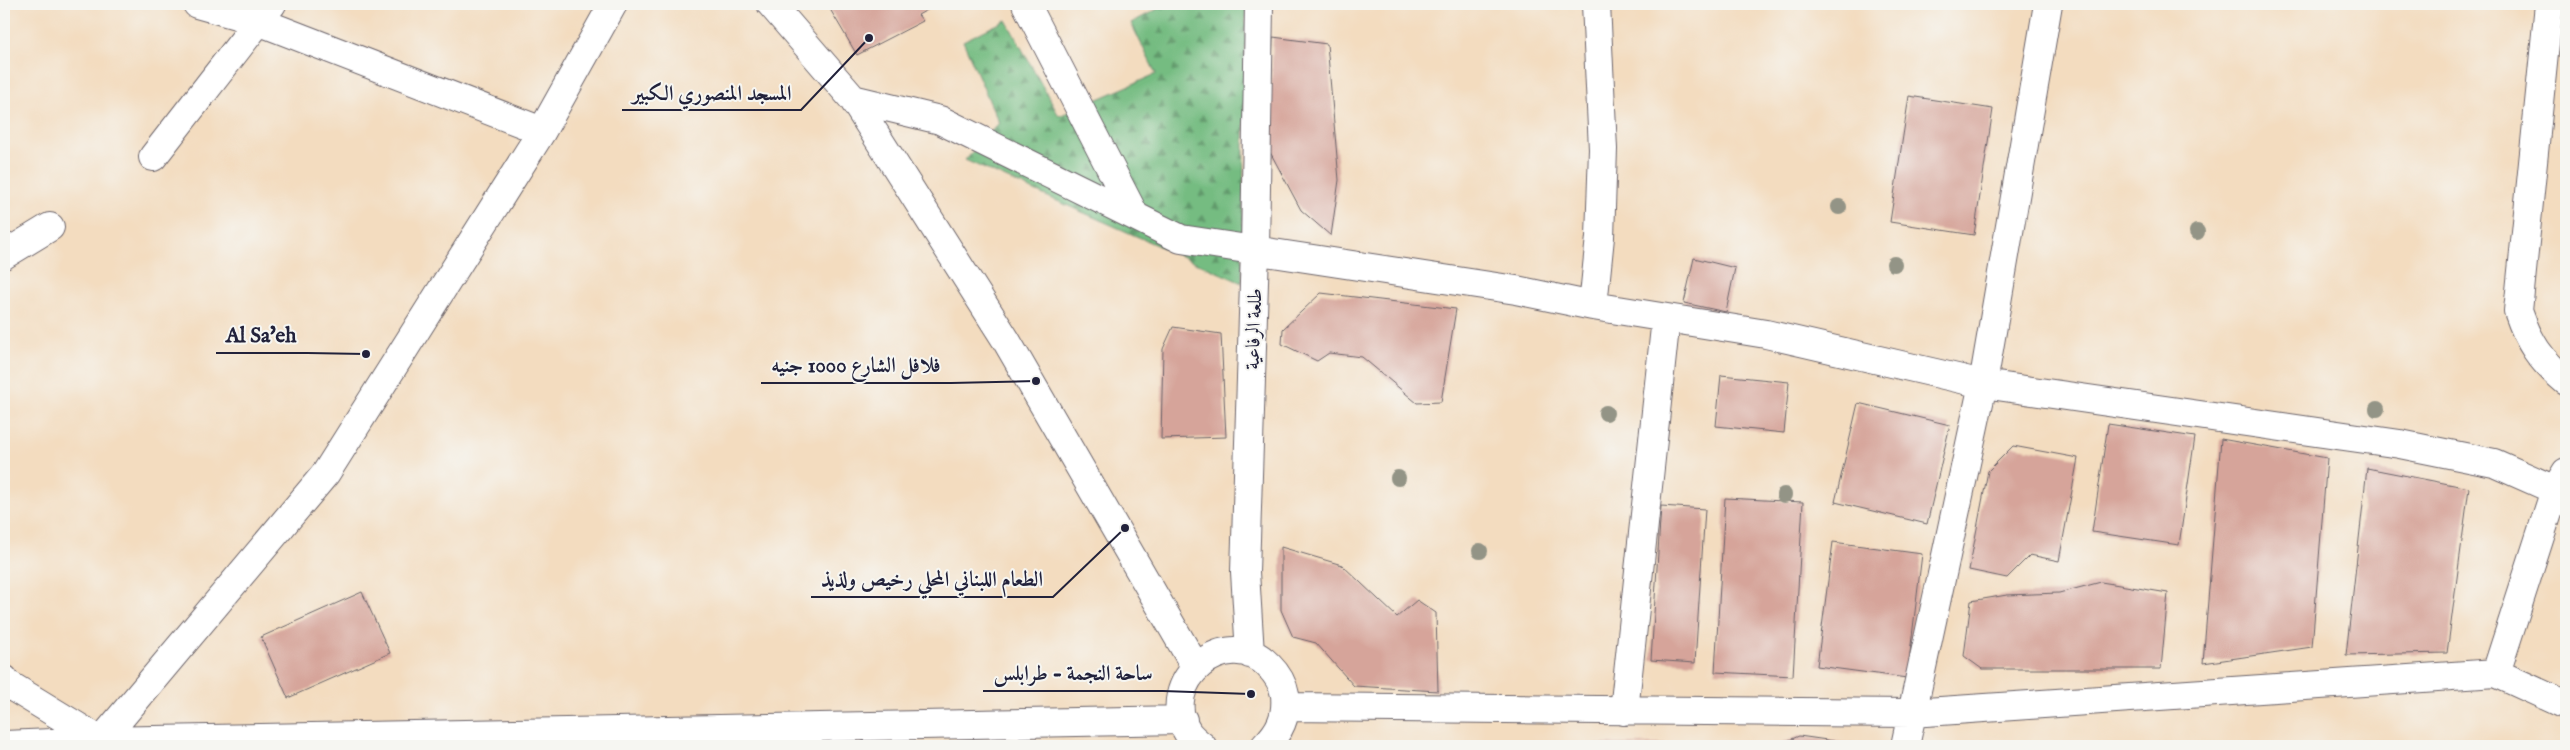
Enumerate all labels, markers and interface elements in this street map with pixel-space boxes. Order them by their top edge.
callout: المسجد المنصوري الكبير [622,74,801,110]
text: المسجد المنصوري الكبير [630,81,792,110]
street label: طلعة الرفاعية [1241,288,1268,370]
callout: Al Sa'eh [216,317,307,353]
text: Al Sa'eh [225,323,297,350]
callout: فلافل الشارع 1000 جنيه [761,347,951,383]
text: فلافل الشارع 1000 جنيه [771,353,941,382]
callout: الطعام اللبناني المحلي رخيص ولذيذ [811,561,1053,597]
text: الطعام اللبناني المحلي رخيص ولذيذ [821,567,1043,599]
callout: ساحة النجمة - طرابلس [983,655,1163,691]
text: ساحة النجمة - طرابلس [993,661,1153,688]

